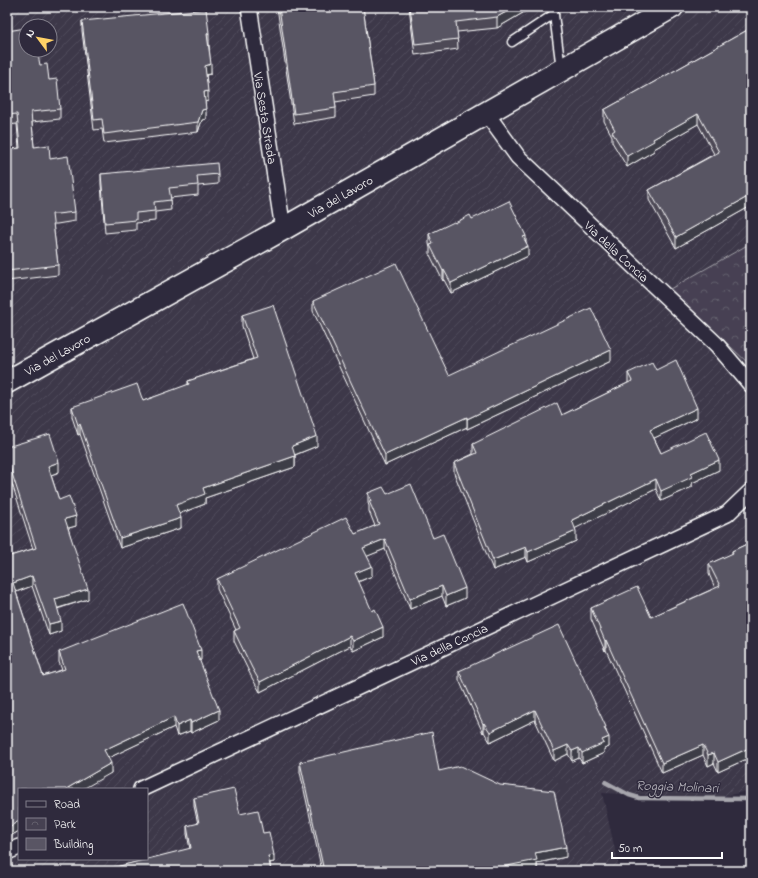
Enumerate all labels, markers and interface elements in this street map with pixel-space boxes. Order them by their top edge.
north arrow [18,18,58,58]
text: N [22,26,39,41]
street label: Via Sesta Strada [248,70,281,166]
street label: Via del Lavoro [304,171,377,224]
street label: Via della Concia [579,216,653,287]
street label: Via del Lavoro [21,329,94,382]
street label: Via della Concia [407,619,491,672]
water label: Roggia Molinari [635,776,720,799]
legend [18,788,148,860]
text: Road [54,796,80,814]
text: Park [54,816,76,834]
scale bar [612,834,722,860]
text: Building [53,836,93,855]
text: 50 m [618,840,642,858]

